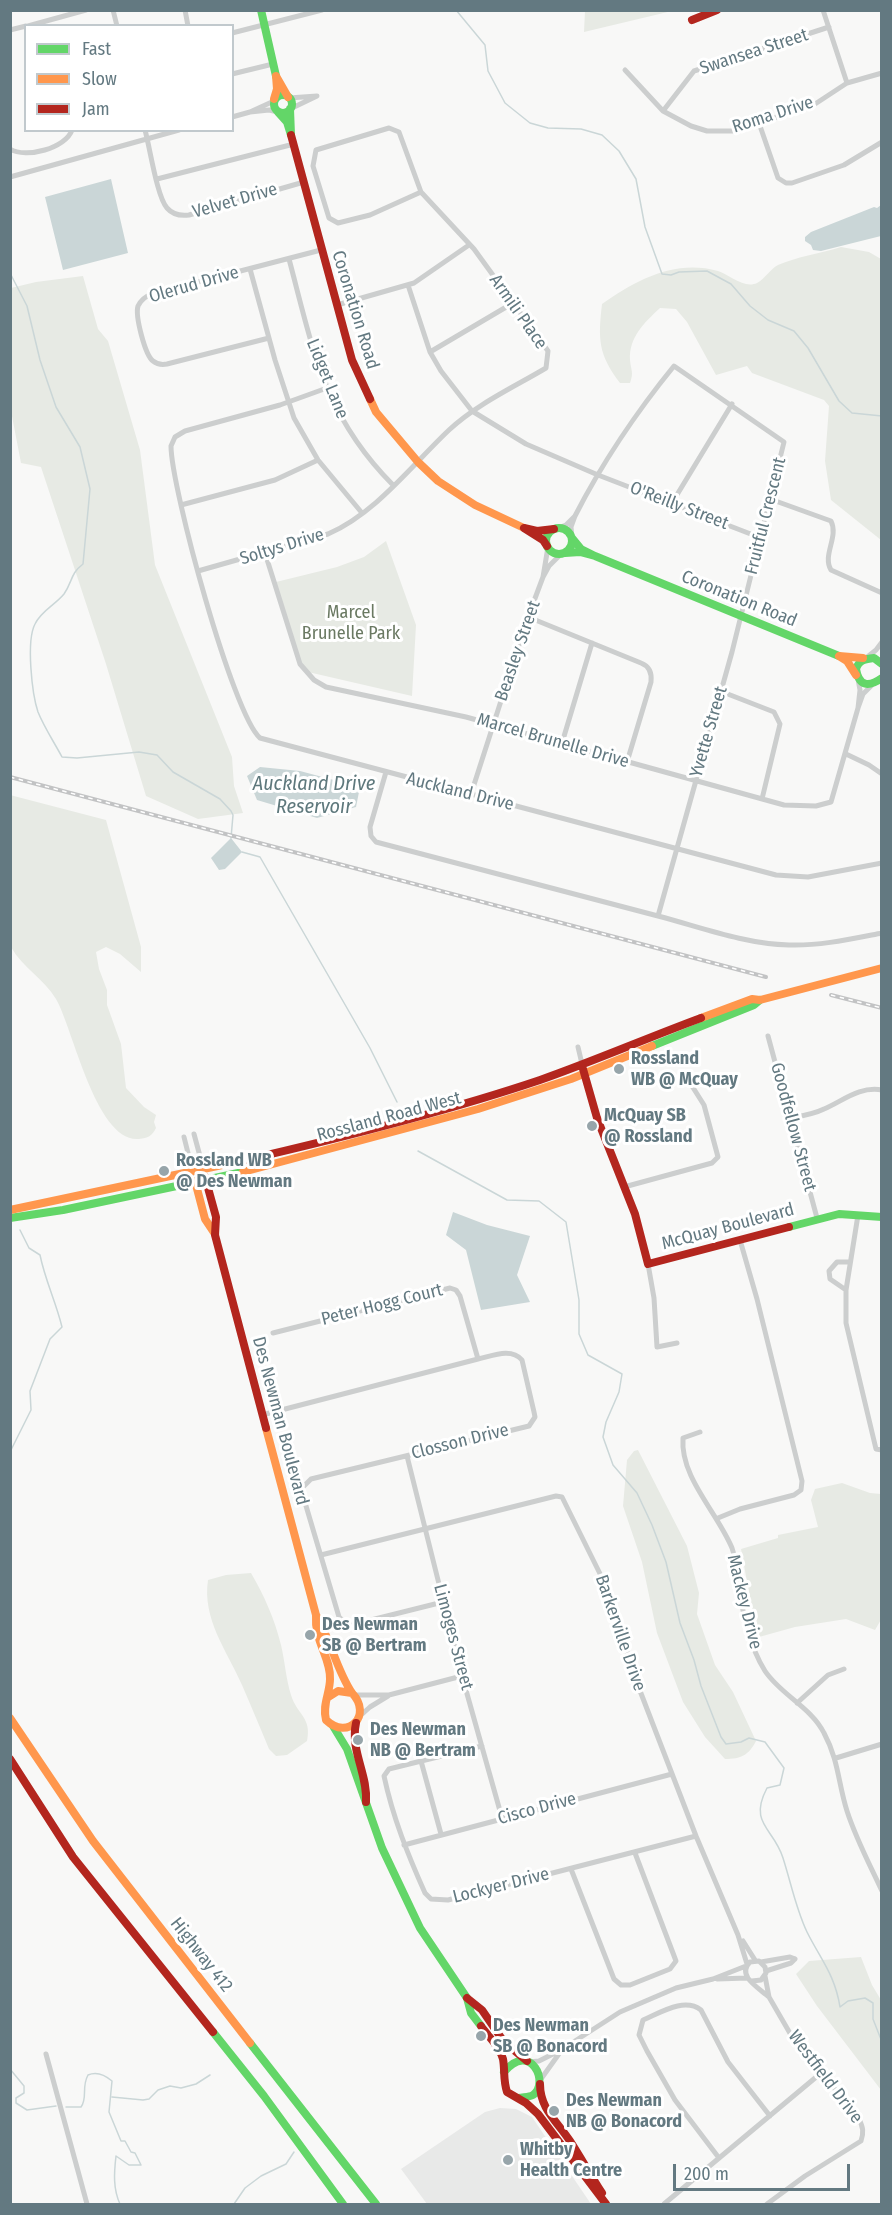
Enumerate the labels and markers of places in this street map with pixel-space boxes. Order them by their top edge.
place label: Rossland WB @ McQuay [631,1048,738,1090]
marker: Rossland WB @ McQuay [612,1062,626,1076]
place label: McQuay SB @ Rossland [604,1105,692,1148]
marker: McQuay SB @ Rossland [585,1119,599,1133]
place label: Rossland WB @ Des Newman [176,1150,292,1192]
marker: Rossland WB @ Des Newman [157,1164,171,1178]
place label: Des Newman SB @ Bertram [322,1614,426,1656]
marker: Des Newman SB @ Bertram [303,1628,317,1642]
place label: Des Newman NB @ Bertram [370,1719,476,1762]
marker: Des Newman NB @ Bertram [351,1733,365,1747]
place label: Des Newman SB @ Bonacord [493,2015,608,2058]
marker: Des Newman SB @ Bonacord [474,2029,488,2043]
place label: Des Newman NB @ Bonacord [566,2090,682,2132]
marker: Des Newman NB @ Bonacord [547,2104,561,2118]
place label: Whitby Health Centre [520,2139,622,2182]
marker: Whitby Health Centre [501,2153,515,2167]

